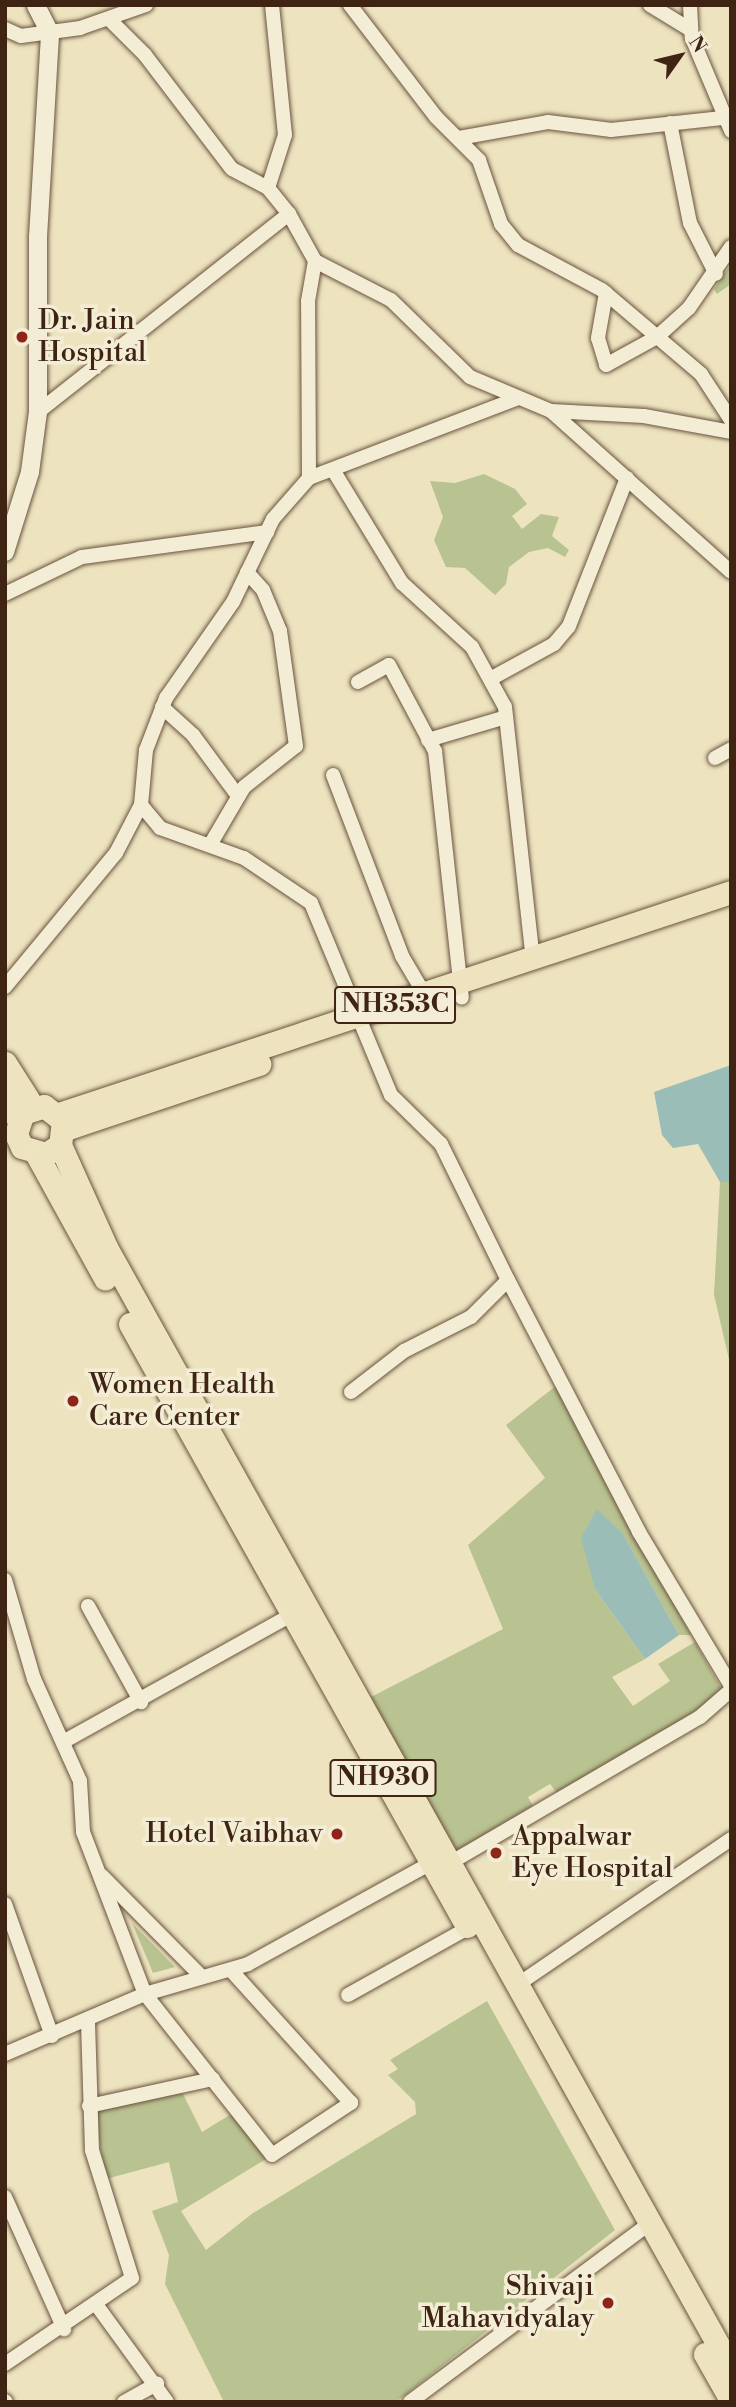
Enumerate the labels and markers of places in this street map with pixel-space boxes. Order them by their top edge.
place label: Dr. Jain Hospital [38,304,146,370]
marker: Dr. Jain Hospital [12,327,32,347]
place label: Women Health Care Center [89,1368,275,1434]
marker: Women Health Care Center [63,1391,83,1411]
place label: Hotel Vaibhav [146,1817,323,1851]
place label: Appalwar Eye Hospital [512,1820,673,1886]
marker: Hotel Vaibhav [329,1826,345,1842]
marker: Appalwar Eye Hospital [486,1843,506,1863]
place label: Shivaji Mahavidyalay [422,2270,594,2336]
marker: Shivaji Mahavidyalay [600,2295,616,2311]

